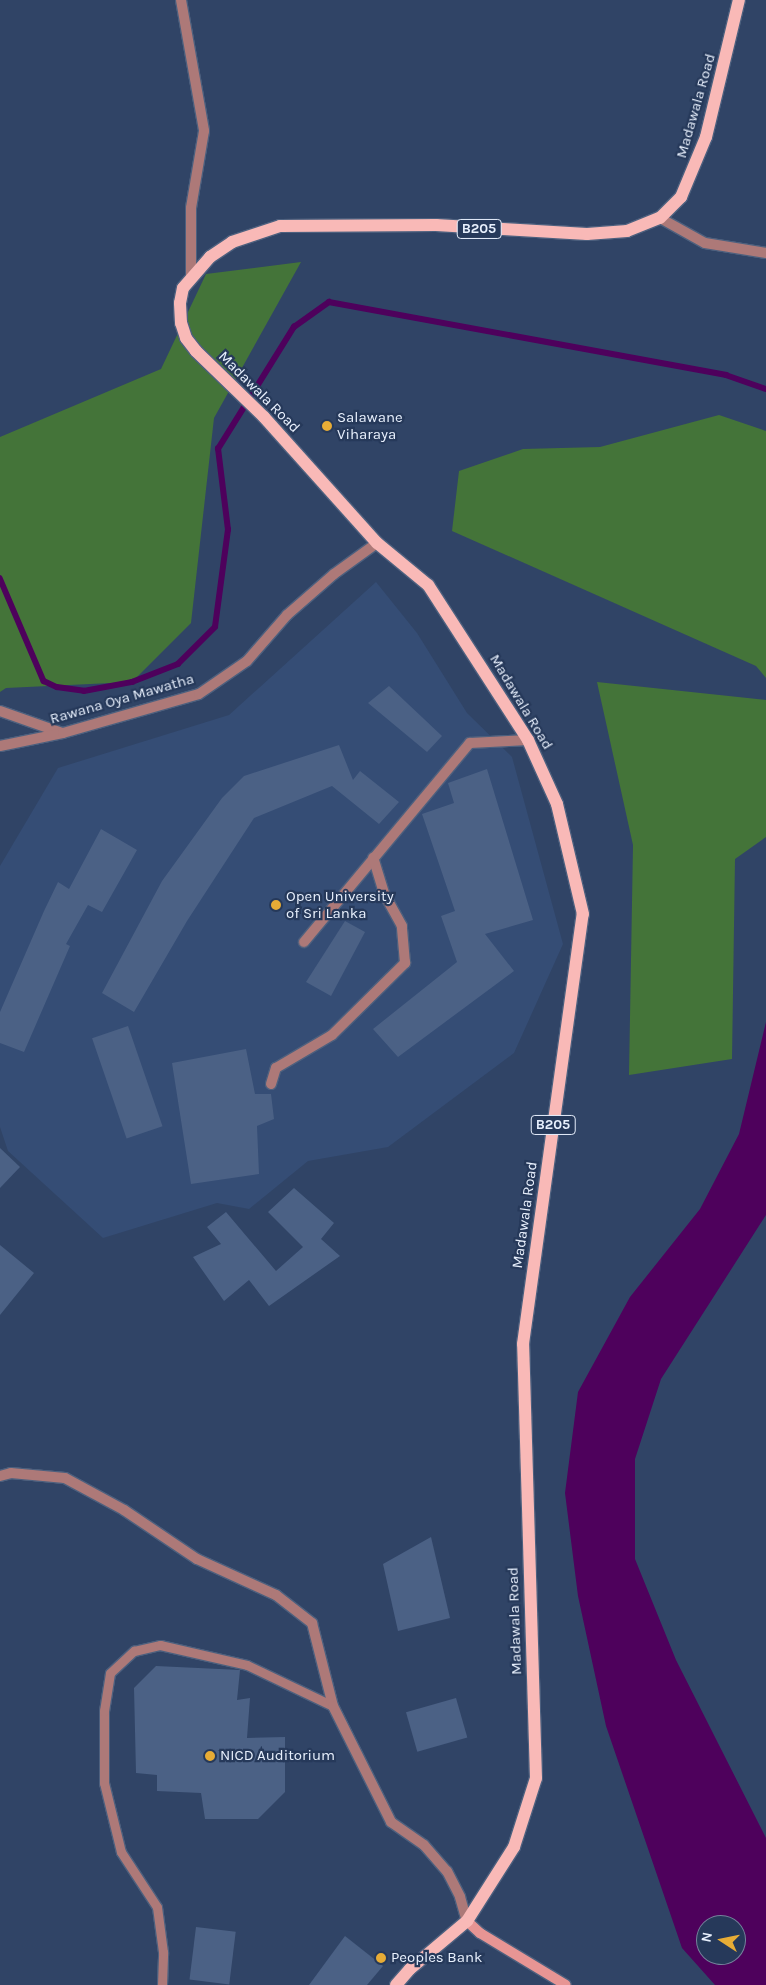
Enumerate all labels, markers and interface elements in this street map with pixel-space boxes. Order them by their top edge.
street label: Madawala Road [672,52,720,160]
road number: B205 [456,218,502,240]
street label: Madawala Road [215,348,303,436]
place label: Salawane Viharaya [337,408,403,443]
marker: Salawane Viharaya [321,420,333,432]
street label: Madawala Road [486,651,556,753]
street label: Rawana Oya Mawatha [48,670,196,728]
place label: Open University of Sri Lanka [286,887,394,922]
marker: Open University of Sri Lanka [270,899,282,911]
road number: B205 [530,1114,576,1136]
street label: Madawala Road [509,1160,541,1270]
street label: Madawala Road [504,1567,526,1675]
place label: NICD Auditorium [220,1747,335,1765]
marker: NICD Auditorium [204,1750,216,1762]
north arrow [696,1915,746,1965]
text: N [697,1931,716,1944]
place label: Peoples Bank [391,1949,482,1967]
marker: Peoples Bank [375,1952,387,1964]

